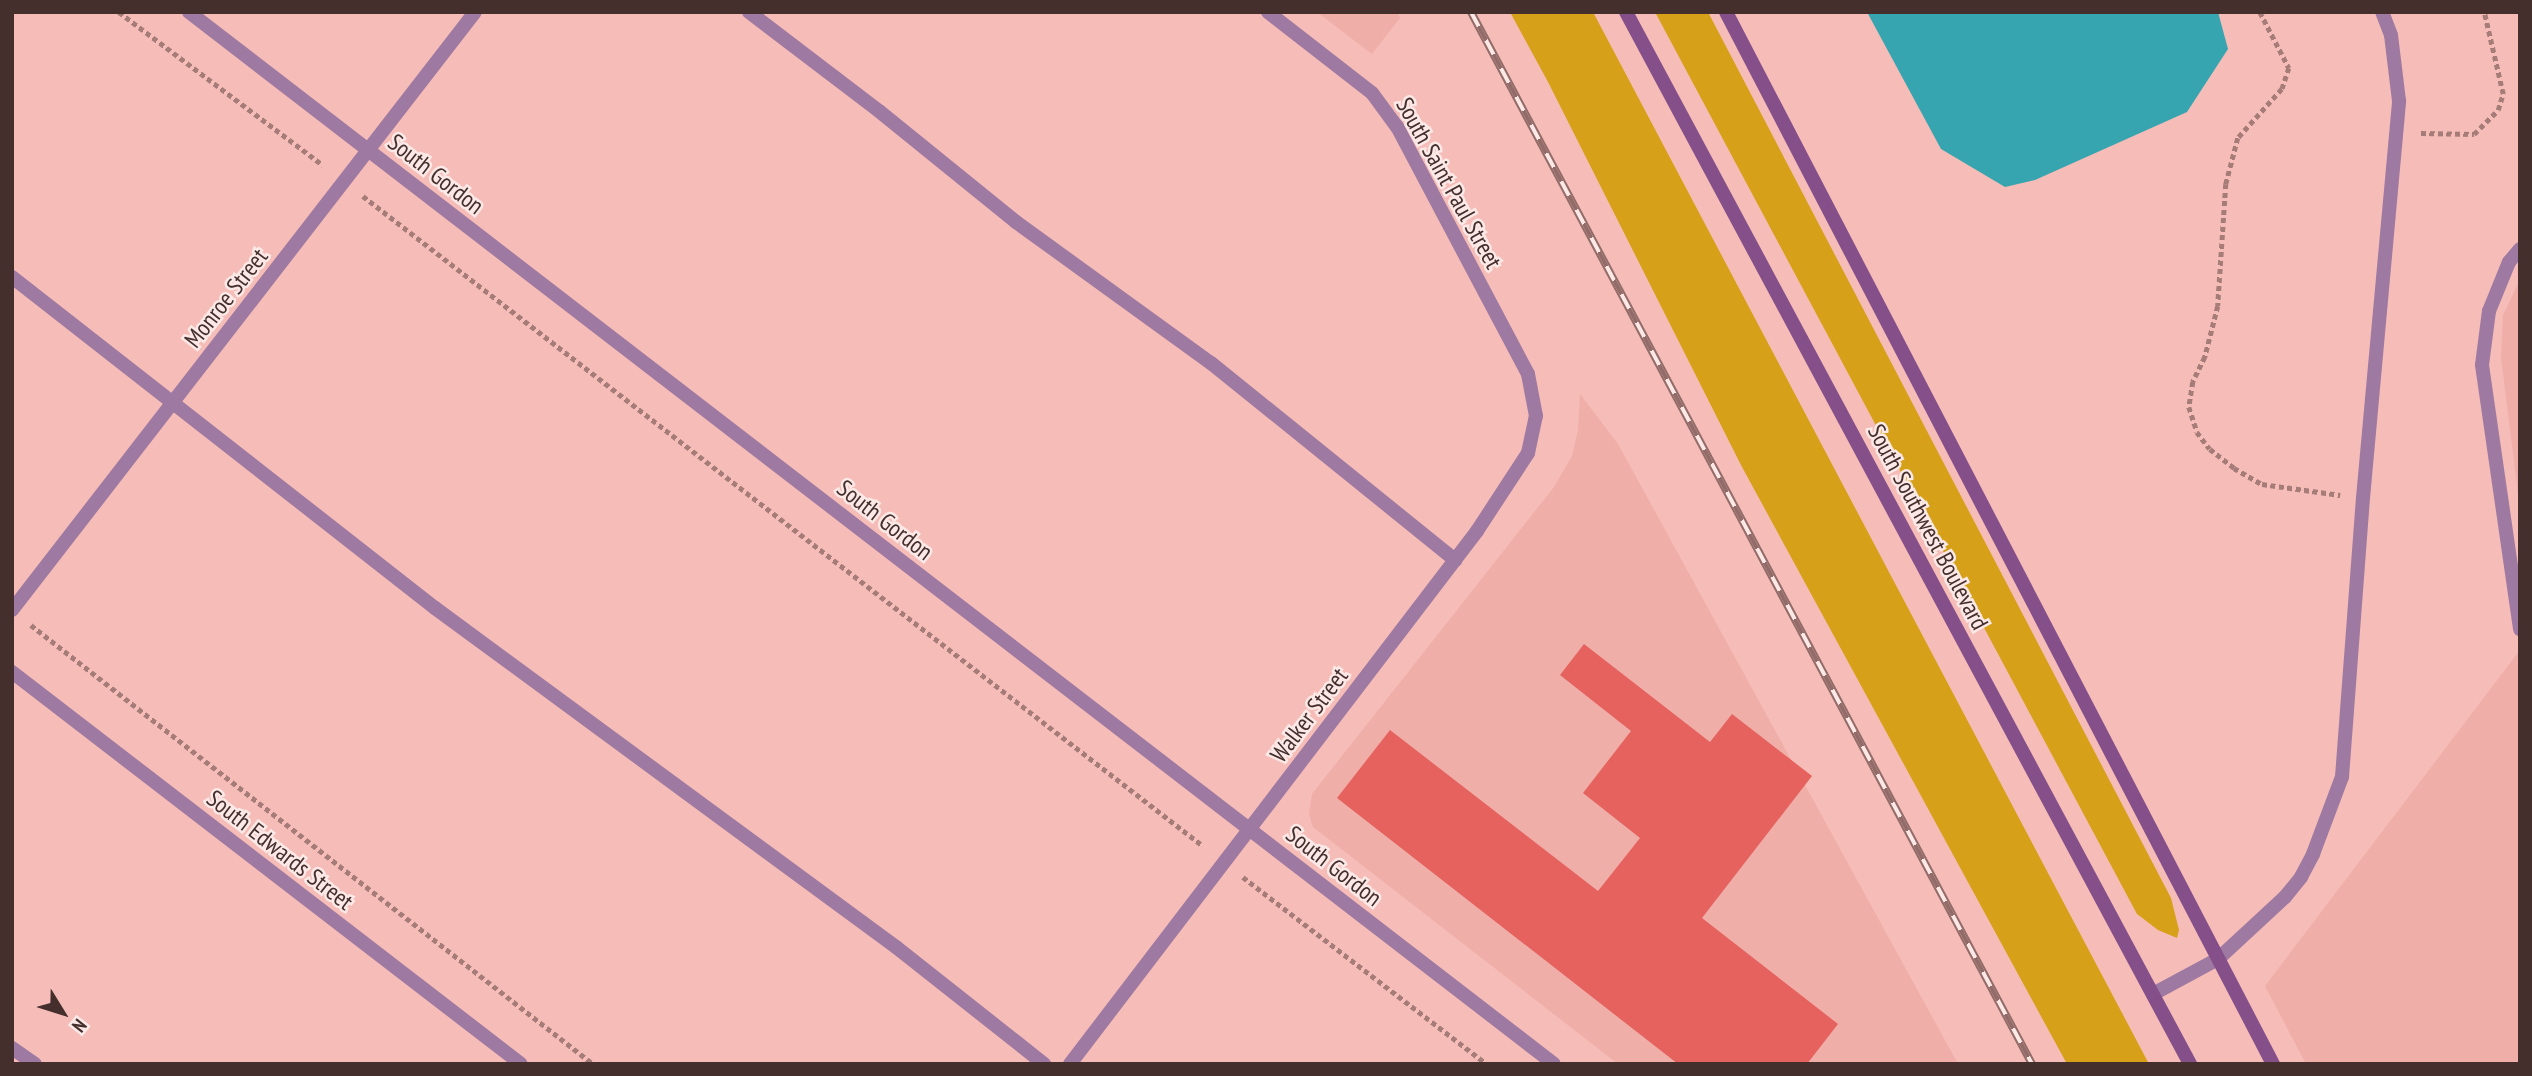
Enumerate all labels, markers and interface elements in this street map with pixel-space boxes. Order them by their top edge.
street label: South Saint Paul Street [1390,92,1508,274]
street label: South Gordon [382,128,490,220]
street label: Monroe Street [178,243,274,353]
street label: South Southwest Boulevard [1862,419,1994,635]
street label: South Gordon [831,474,939,566]
street label: Walker Street [1264,662,1354,768]
street label: South Edwards Street [201,784,359,916]
street label: South Gordon [1280,820,1388,912]
north arrow [28,978,98,1048]
text: N [67,1014,92,1037]

